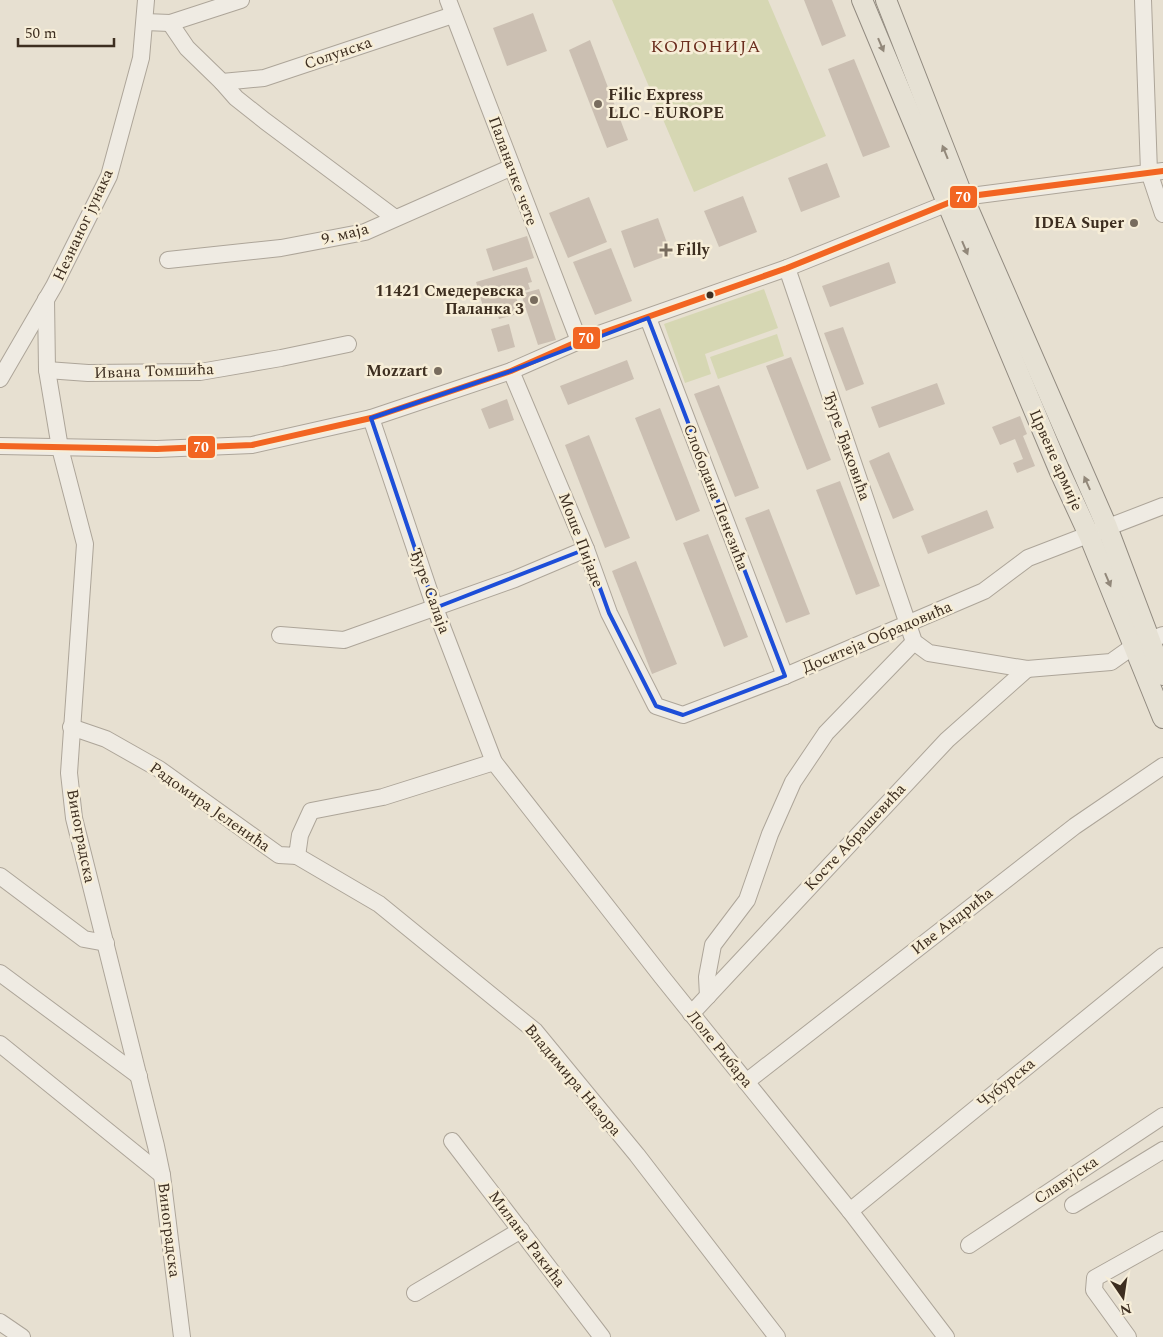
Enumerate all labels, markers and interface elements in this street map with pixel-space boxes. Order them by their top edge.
scale bar [18,15,114,47]
text: 50 m [25,22,57,45]
street label: Солунска [301,30,375,76]
district label: КОЛОНИЈА [650,33,762,60]
one-way arrow [877,38,885,52]
place label: Filic Express LLC - EUROPE [608,83,724,125]
marker: Filic Express LLC - EUROPE [592,98,604,110]
street label: Паланачке чете [482,113,544,229]
one-way arrow [941,144,948,159]
street label: Незнаног јунака [47,165,120,285]
line badge: 70 [949,185,978,209]
text: 70 [955,187,971,208]
place label: IDEA Super [1034,211,1124,235]
street label: 9. маја [319,217,371,251]
marker: IDEA Super [1128,217,1140,229]
place label: Filly [676,238,711,262]
one-way arrow [962,241,970,255]
marker: Filly [660,244,672,256]
place label: 11421 Смедеревска Паланка 3 [375,279,525,321]
unlabelled marker [705,290,715,300]
marker: 11421 Смедеревска Паланка 3 [528,294,540,306]
line badge: 70 [572,326,601,350]
text: 70 [578,328,594,349]
street label: Ивана Томшића [94,357,215,385]
place label: Mozzart [366,359,428,383]
marker: Mozzart [432,365,444,377]
street label: Ђуре Ђаковића [817,388,877,504]
street label: Црвене армије [1023,405,1089,515]
street label: Слободана Пенезића [677,420,755,574]
line badge: 70 [187,435,216,459]
text: 70 [193,437,209,458]
one-way arrow [1083,476,1091,490]
street label: Моше Пијаде [552,489,610,591]
street label: Ђуре Салаја [403,545,457,637]
one-way arrow [1104,573,1112,587]
street label: Доситеја Обрадовића [798,595,956,679]
street label: Радомира Јеленића [145,756,276,858]
street label: Косте Абрашевића [799,778,912,896]
street label: Виноградска [60,787,102,885]
street label: Иве Андрића [906,881,998,961]
street label: Лоле Рибара [681,1005,759,1093]
street label: Владимира Назора [519,1018,627,1142]
street label: Чубурска [972,1052,1040,1114]
street label: Славујска [1029,1150,1103,1210]
street label: Виноградска [151,1181,187,1279]
street label: Милана Ракића [483,1185,572,1293]
north arrow [1098,1272,1148,1322]
text: N [1118,1298,1134,1321]

